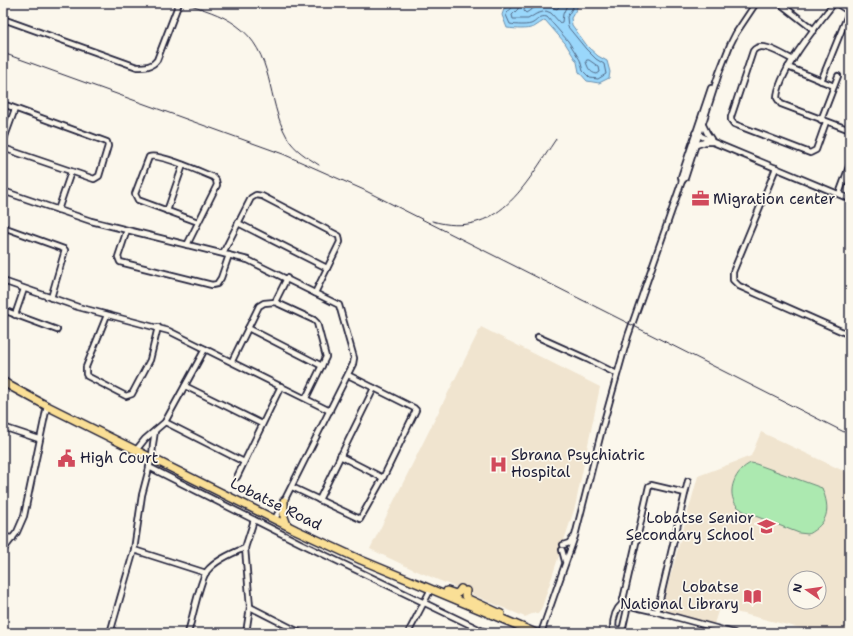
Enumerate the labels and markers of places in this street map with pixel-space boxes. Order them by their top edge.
office icon: Migration center [690,189,710,209]
place label: Migration center [713,189,835,209]
place label: Sbrana Psychiatric Hospital [511,445,645,482]
public building icon: High Court [57,448,77,468]
place label: High Court [80,448,158,468]
hospital icon: Sbrana Psychiatric Hospital [488,454,508,474]
place label: Lobatse Senior Secondary School [626,508,754,545]
school or university icon: Lobatse Senior Secondary School [757,517,777,537]
place label: Lobatse National Library [620,577,739,614]
library icon: Lobatse National Library [742,586,762,606]

